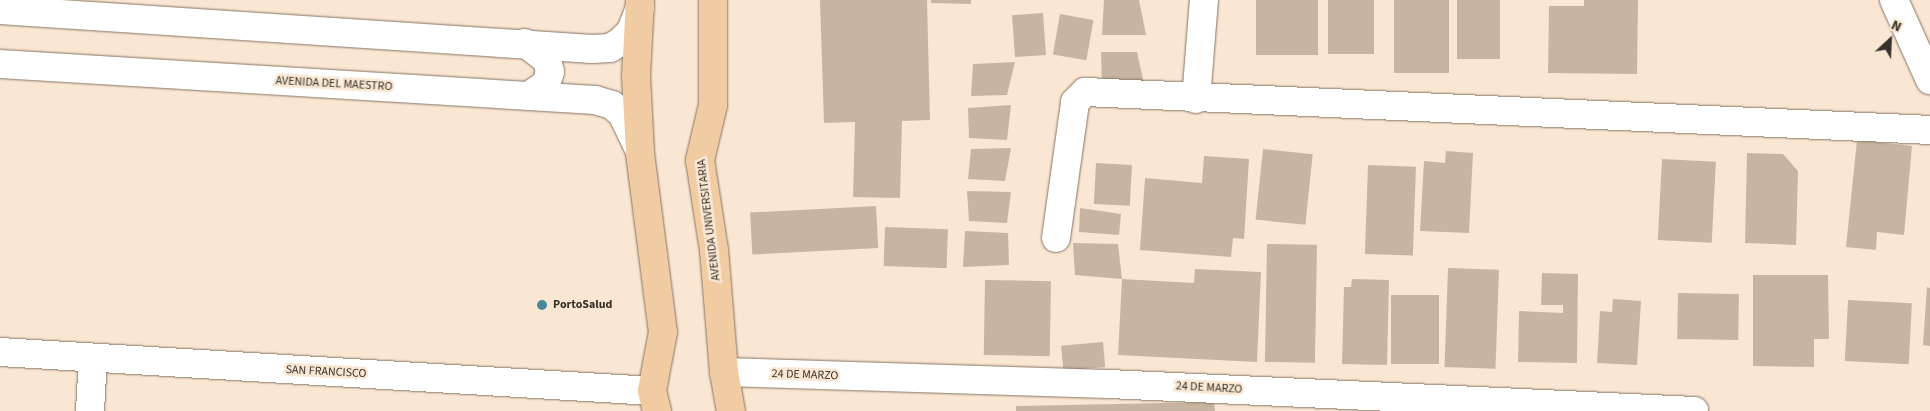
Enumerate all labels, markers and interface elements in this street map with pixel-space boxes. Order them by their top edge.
north arrow [1865,15,1915,65]
text: N [1888,15,1905,37]
street label: AVENIDA DEL MAESTRO [275,74,393,94]
street label: AVENIDA UNIVERSITARIA [694,158,724,282]
marker: PortoSalud [535,298,549,312]
place label: PortoSalud [553,298,612,312]
street label: SAN FRANCISCO [285,363,367,381]
street label: 24 DE MARZO [771,367,839,383]
street label: 24 DE MARZO [1175,379,1243,397]

